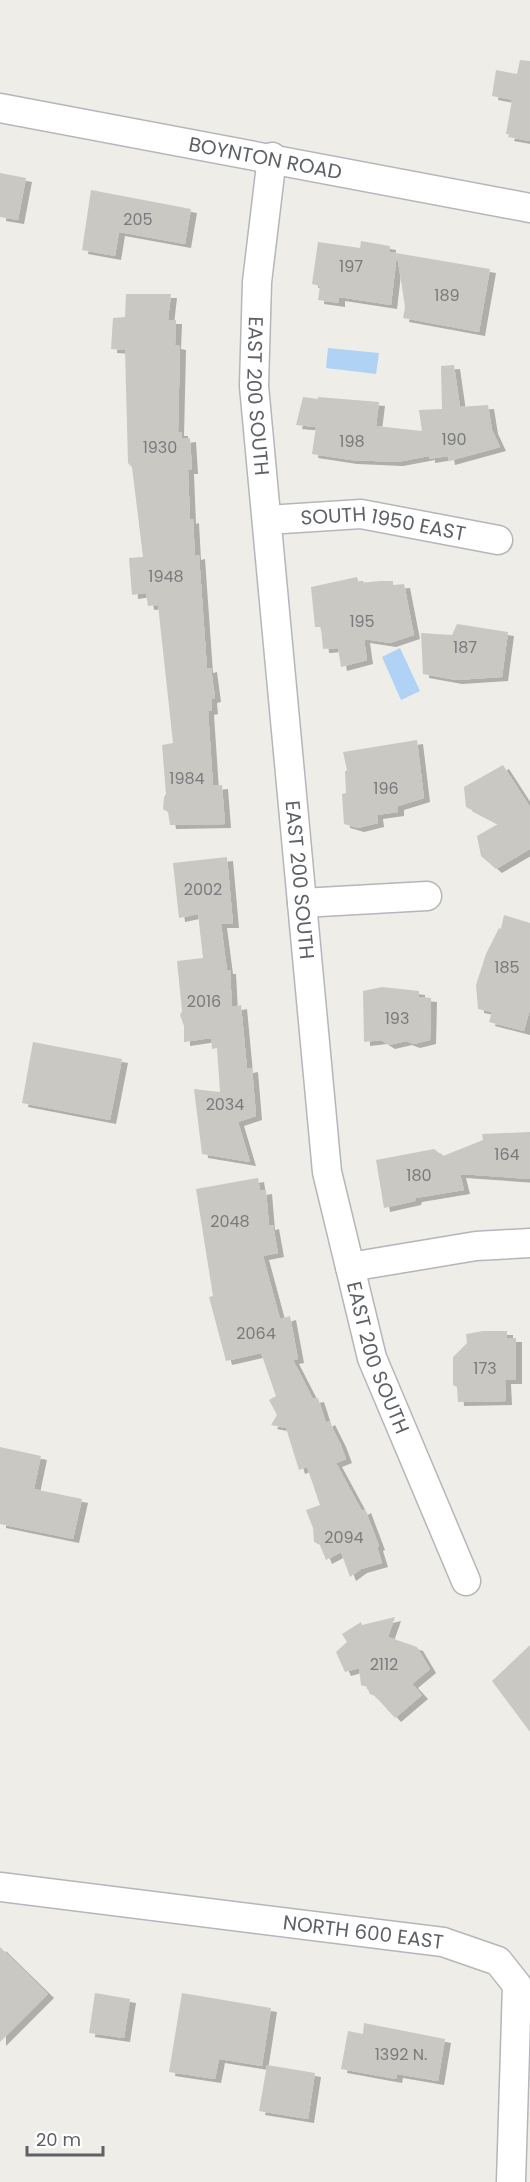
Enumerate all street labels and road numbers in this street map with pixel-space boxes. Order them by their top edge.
street label: BOYNTON ROAD [186,130,344,186]
street label: EAST 200 SOUTH [240,316,276,477]
street label: SOUTH 1950 EAST [300,500,468,548]
street label: EAST 200 SOUTH [279,799,321,961]
street label: EAST 200 SOUTH [340,1279,416,1438]
street label: NORTH 600 EAST [281,1908,445,1956]

